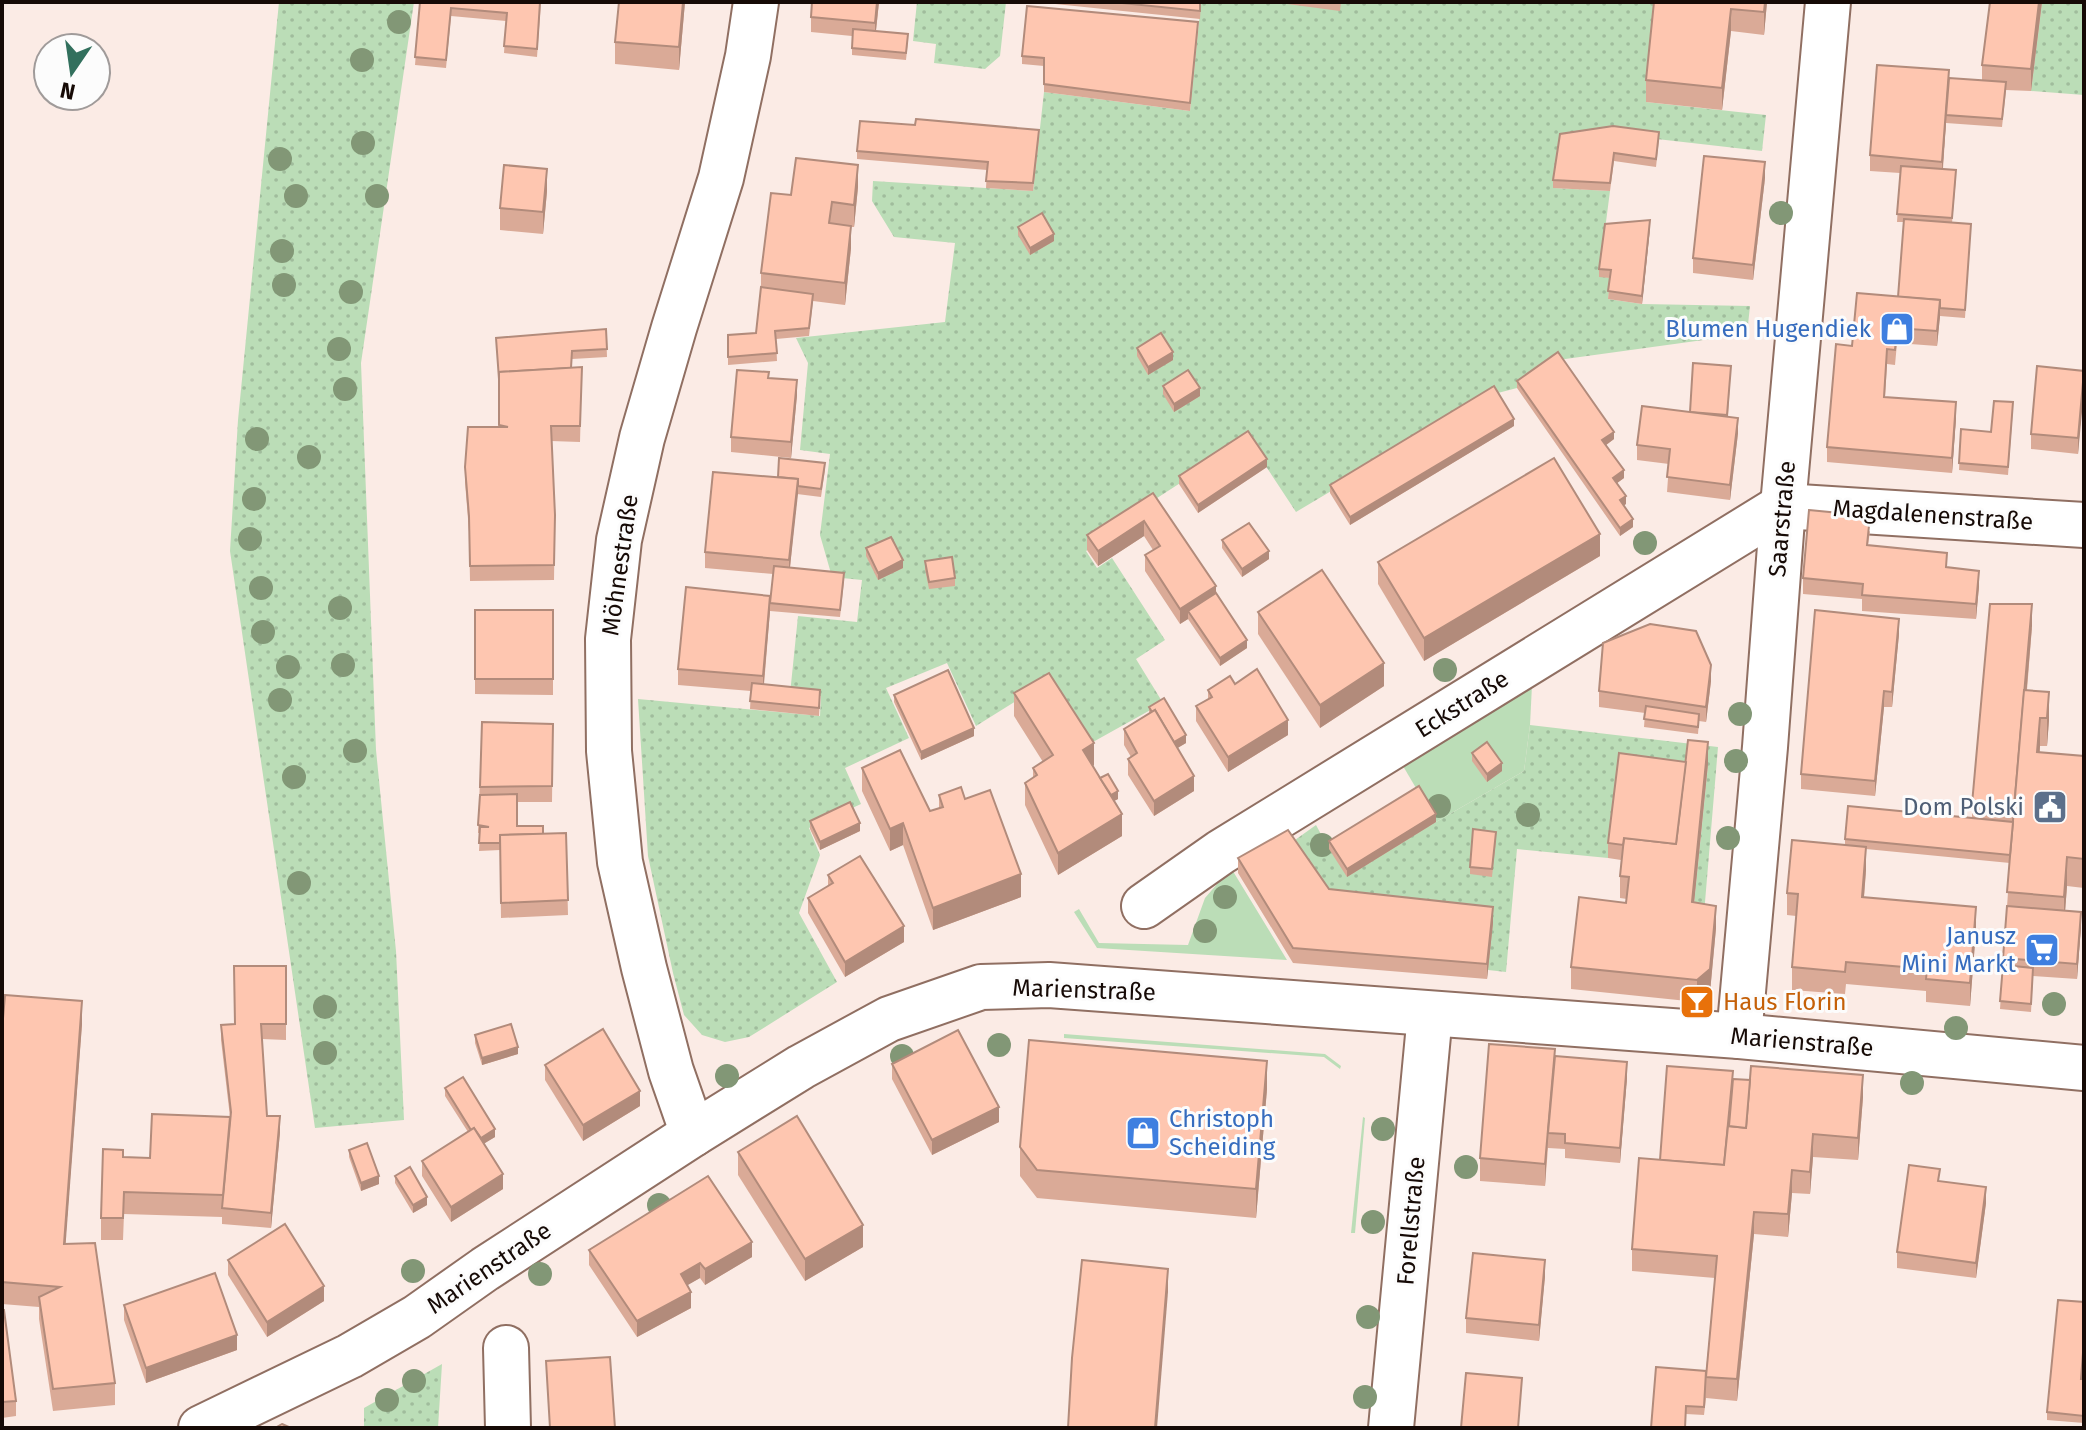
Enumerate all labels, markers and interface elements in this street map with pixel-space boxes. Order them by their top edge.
north arrow [32,32,112,112]
text: N [57,76,78,106]
shop icon: Blumen Hugendiek [1878,310,1916,348]
place label: Blumen Hugendiek [1665,315,1872,343]
street label: Saarstraße [1763,460,1801,578]
street label: Möhnestraße [596,492,644,638]
street label: Magdalenenstraße [1832,494,2034,536]
street label: Eckstraße [1410,664,1514,744]
public building icon: Dom Polski [2031,788,2069,826]
place label: Dom Polski [1903,793,2024,821]
place label: Janusz Mini Markt [1901,922,2016,978]
supermarket icon: Janusz Mini Markt [2023,931,2061,969]
street label: Marienstraße [1012,974,1156,1006]
bar icon: Haus Florin [1678,983,1716,1021]
place label: Haus Florin [1723,988,1846,1016]
street label: Marienstraße [1729,1022,1875,1062]
place label: Christoph Scheiding [1169,1105,1276,1161]
shop icon: Christoph Scheiding [1124,1114,1162,1152]
street label: Forellstraße [1391,1155,1431,1287]
street label: Marienstraße [422,1216,556,1320]

